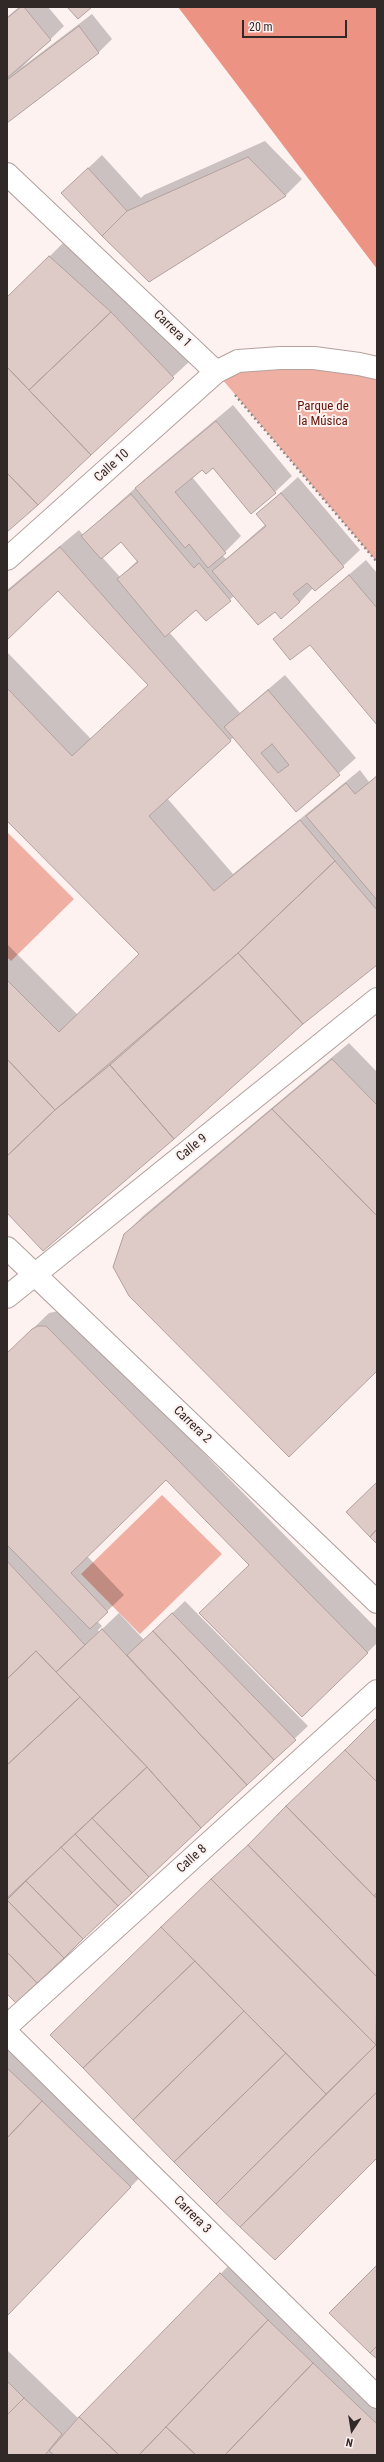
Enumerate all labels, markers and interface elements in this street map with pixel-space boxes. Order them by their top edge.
scale bar [244,12,349,38]
text: 20 m [249,20,273,34]
street label: Carrera 1 [150,307,194,351]
park label: Parque de la Música [297,399,349,430]
street label: Calle 10 [91,446,133,486]
street label: Calle 9 [173,1131,211,1165]
street label: Carrera 2 [170,1403,214,1447]
street label: Calle 8 [174,1841,210,1877]
street label: Carrera 3 [170,2193,214,2237]
north arrow [332,2410,372,2450]
text: N [345,2435,354,2449]

